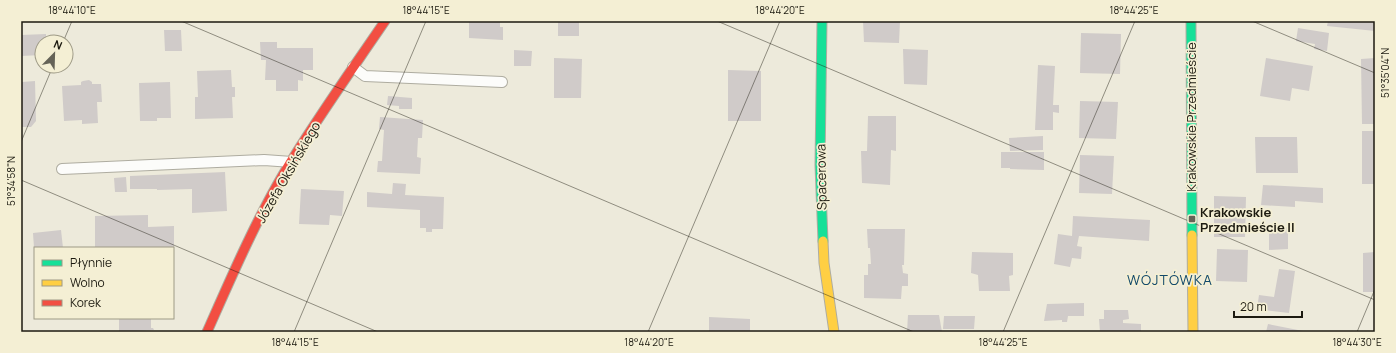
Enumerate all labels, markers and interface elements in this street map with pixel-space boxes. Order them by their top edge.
text: 18°44'10"E [48,3,96,17]
text: 18°44'15"E [402,3,450,17]
text: 18°44'20"E [755,3,805,17]
text: 18°44'25"E [1109,3,1159,17]
north arrow [34,34,74,74]
text: N [52,36,65,53]
street label: Krakowskie Przedmieście [1182,42,1200,192]
text: 51°35'04"N [1378,48,1392,98]
street label: Józefa Oksińskiego [252,118,325,226]
street label: Spacerowa [811,144,831,210]
text: 51°34'58"N [4,156,18,206]
place label: Krakowskie Przedmieście II [1200,203,1295,236]
marker: Krakowskie Przedmieście II [1187,214,1197,224]
legend [34,247,174,319]
text: Płynnie [70,254,112,271]
district label: WÓJTÓWKA [1127,270,1213,289]
text: Wolno [70,274,105,291]
scale bar [1234,293,1302,319]
text: Korek [70,294,102,311]
text: 20 m [1240,298,1267,315]
text: 18°44'15"E [271,335,319,349]
text: 18°44'20"E [624,335,674,349]
text: 18°44'25"E [978,335,1028,349]
text: 18°44'30"E [1332,335,1382,349]

